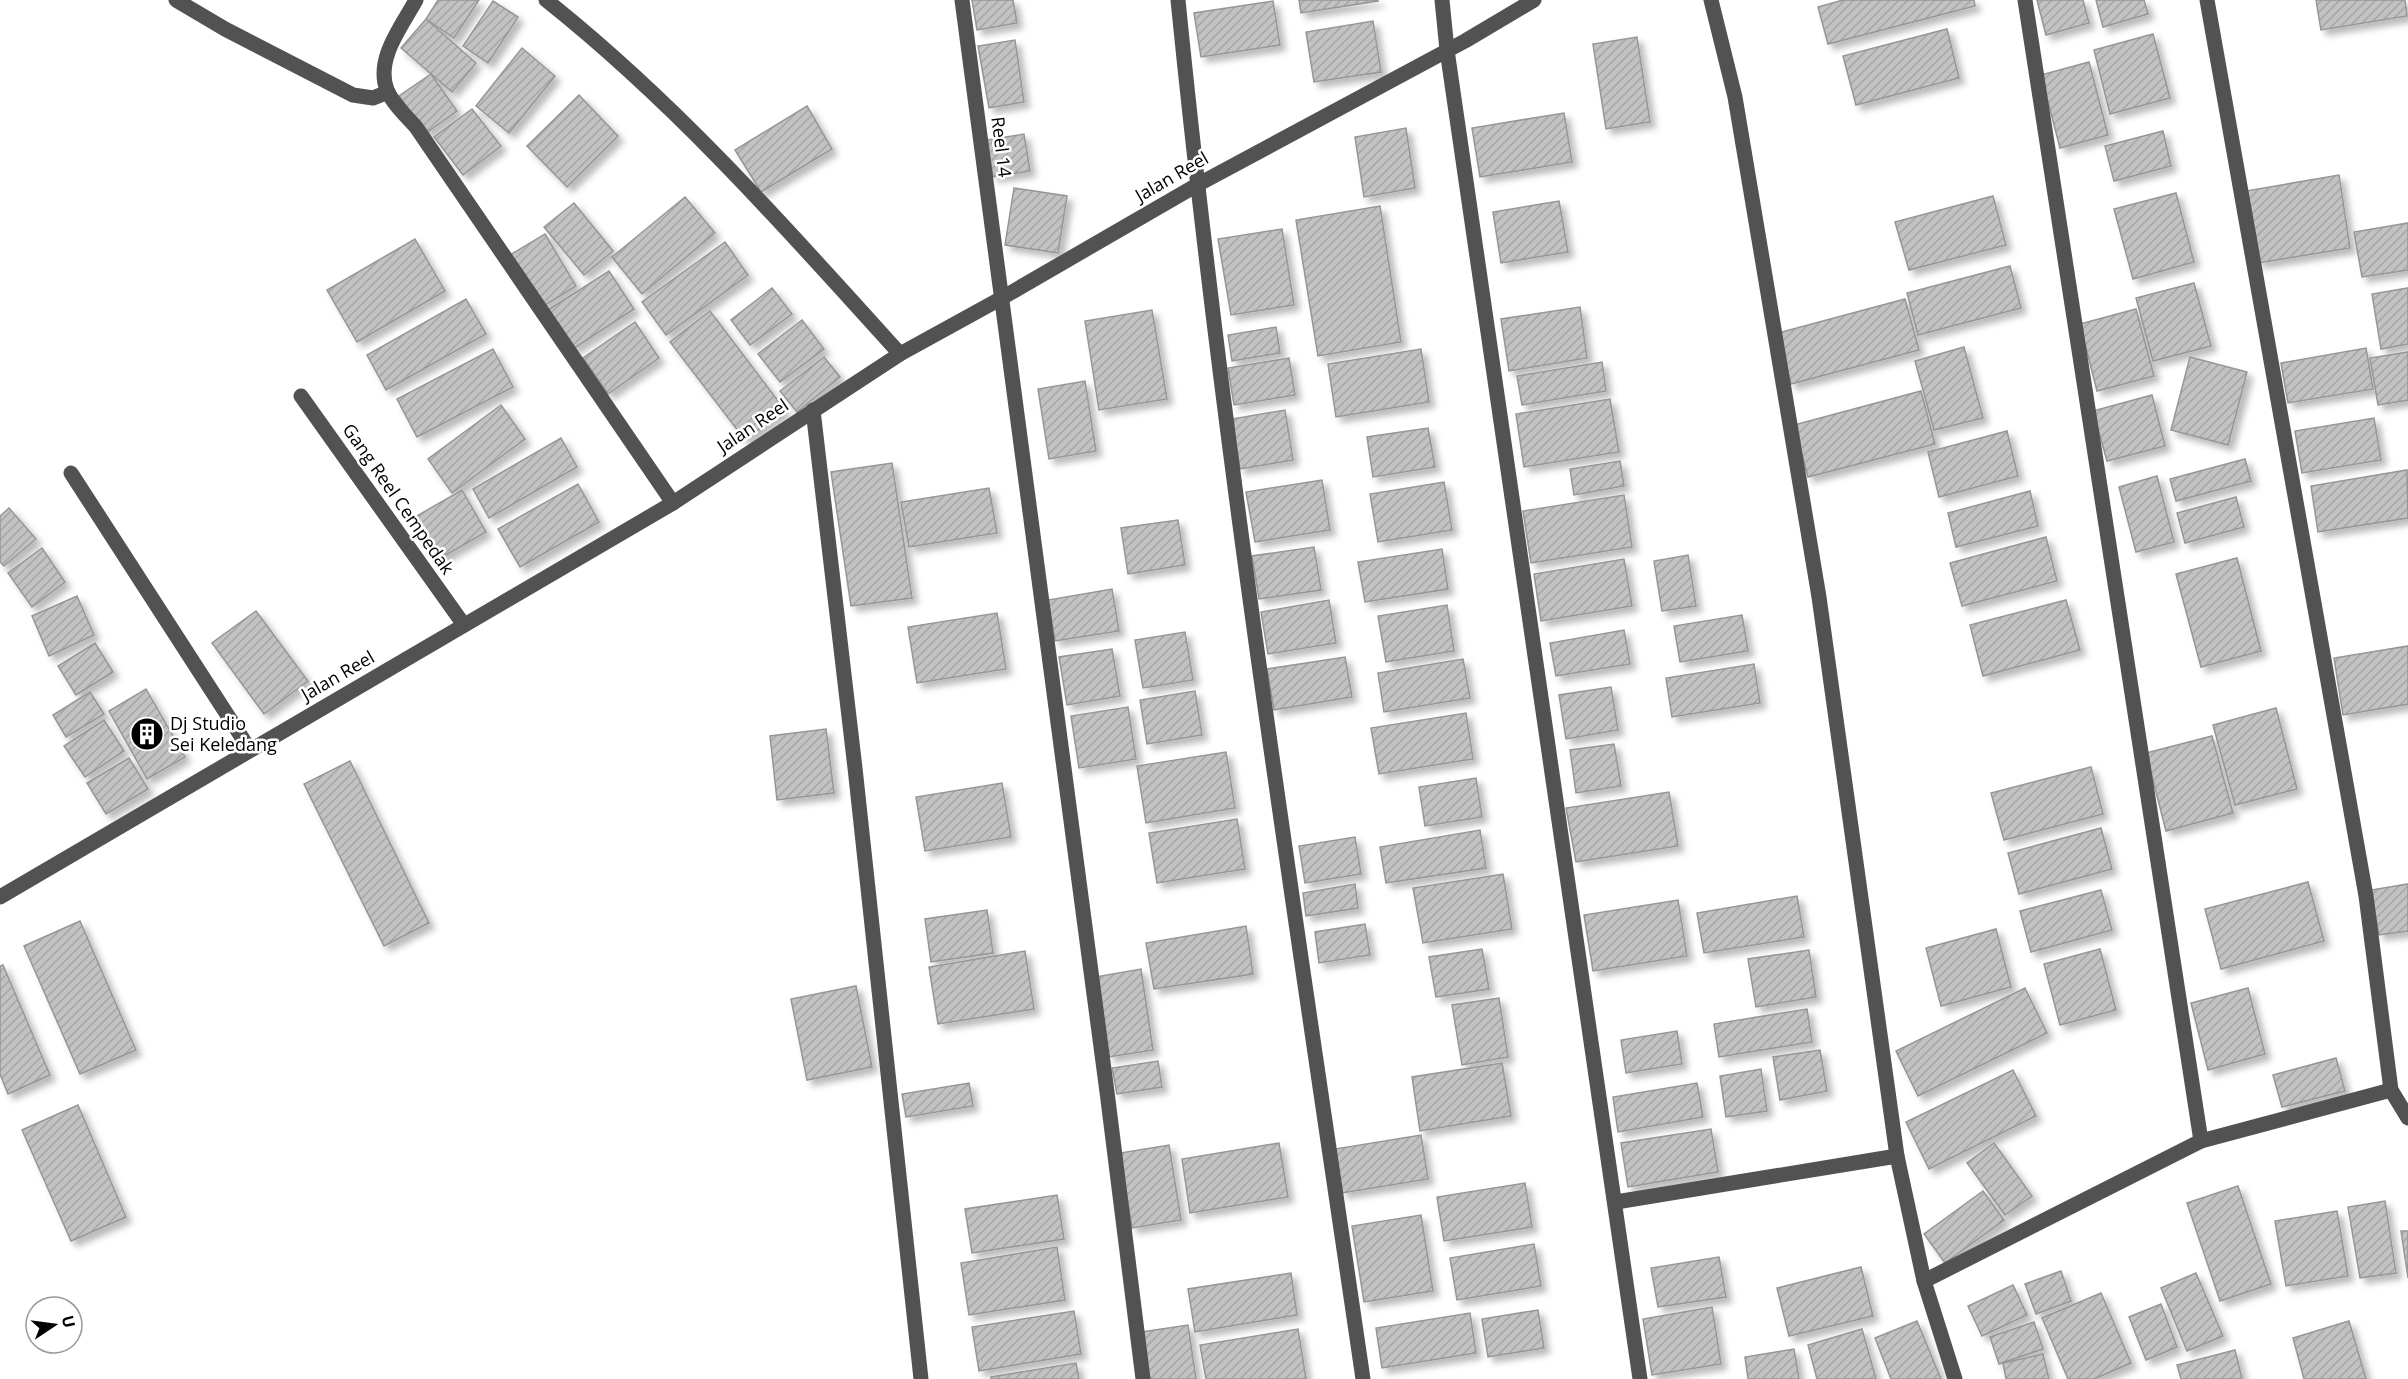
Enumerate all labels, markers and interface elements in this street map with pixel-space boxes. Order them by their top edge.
street label: Reel 14 [986,115,1018,179]
street label: Jalan Reel [1129,145,1213,208]
street label: Jalan Reel [711,393,793,459]
street label: Gang Reel Cempedak [338,418,460,579]
street label: Jalan Reel [295,644,379,707]
place label: Dj Studio Sei Keledang [170,711,277,756]
building icon: Dj Studio Sei Keledang [129,716,165,752]
north arrow [24,1295,84,1355]
text: U [57,1313,81,1330]

